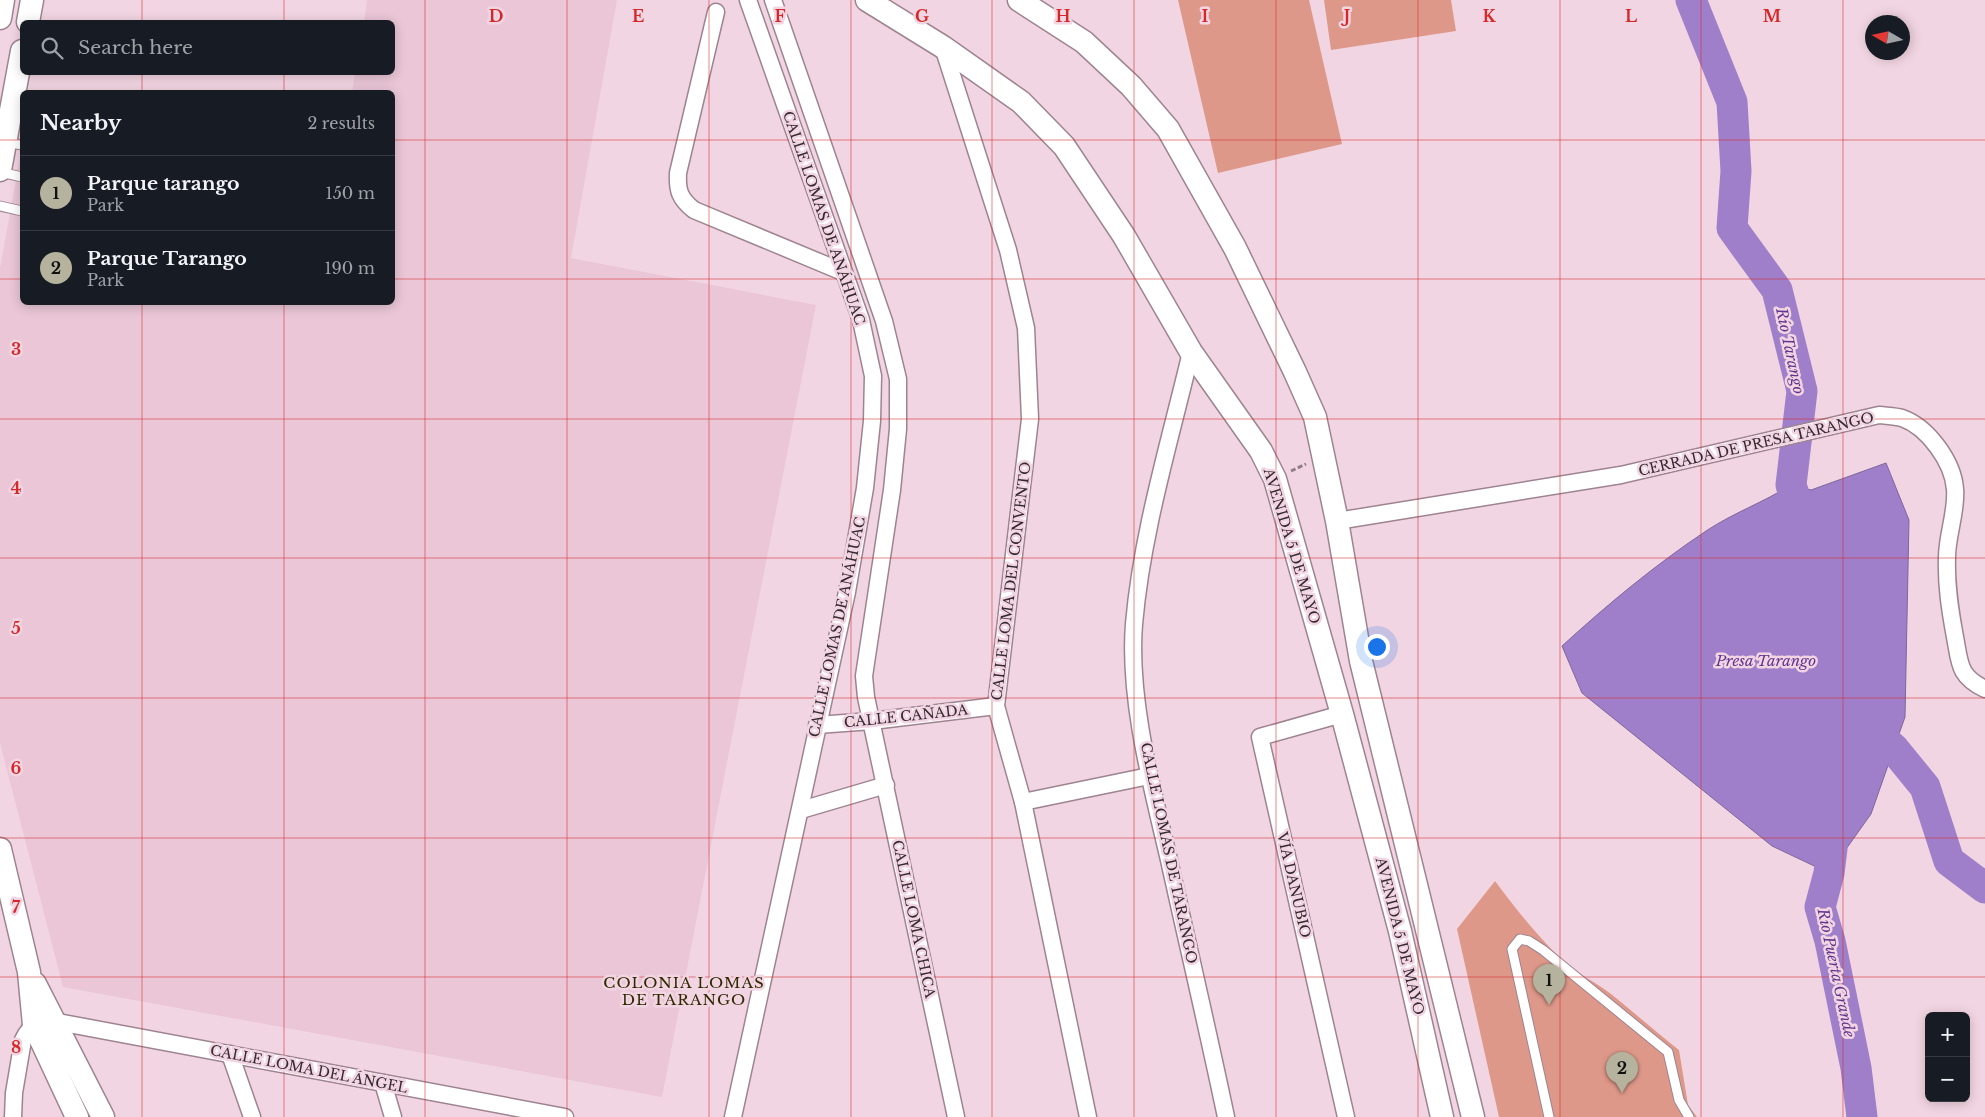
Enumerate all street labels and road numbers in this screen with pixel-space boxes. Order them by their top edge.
street label: CALLE LOMAS DE ANÁHUAC [779,109,869,327]
street label: CERRADA DE PRESA TARANGO [1637,408,1875,480]
street label: CALLE LOMA DEL CONVENTO [987,461,1035,701]
street label: AVENIDA 5 DE MAYO [1259,465,1324,626]
street label: CALLE LOMAS DE ANÁHUAC [805,515,869,739]
street label: CALLE CAÑADA [843,701,969,731]
street label: CALLE LOMAS DE TARANGO [1137,741,1201,965]
street label: VÍA DANUBIO [1273,829,1315,940]
street label: CALLE LOMA CHICA [888,838,940,1000]
street label: AVENIDA 5 DE MAYO [1371,854,1428,1017]
street label: CALLE LOMA DEL ÁNGEL [209,1041,409,1097]

